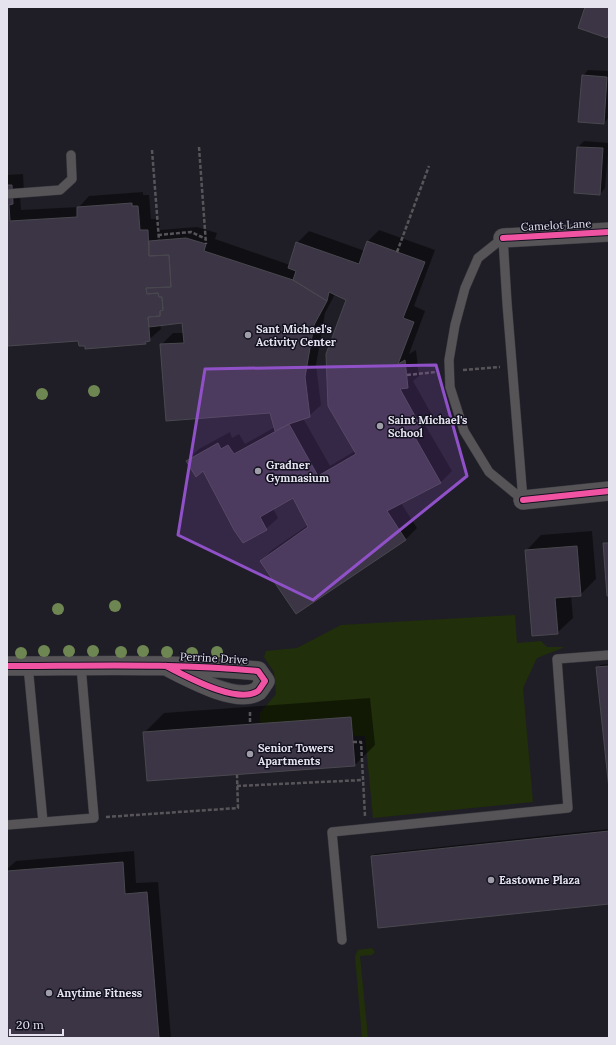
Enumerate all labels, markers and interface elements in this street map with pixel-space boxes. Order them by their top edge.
street label: Camelot Lane [520,216,592,234]
place label: Sant Michael's Activity Center [256,322,337,349]
marker: Sant Michael's Activity Center [243,330,253,340]
place label: Saint Michael's School [388,413,467,440]
marker: Saint Michael's School [375,421,385,431]
place label: Gradner Gymnasium [266,458,329,485]
marker: Gradner Gymnasium [253,466,263,476]
street label: Perrine Drive [180,649,248,667]
place label: Senior Towers Apartments [258,741,334,768]
marker: Senior Towers Apartments [245,749,255,759]
place label: Eastowne Plaza [499,873,580,887]
marker: Eastowne Plaza [486,875,496,885]
place label: Anytime Fitness [57,986,142,1000]
marker: Anytime Fitness [44,988,54,998]
scale bar [10,1011,63,1037]
text: 20 m [16,1017,44,1032]

